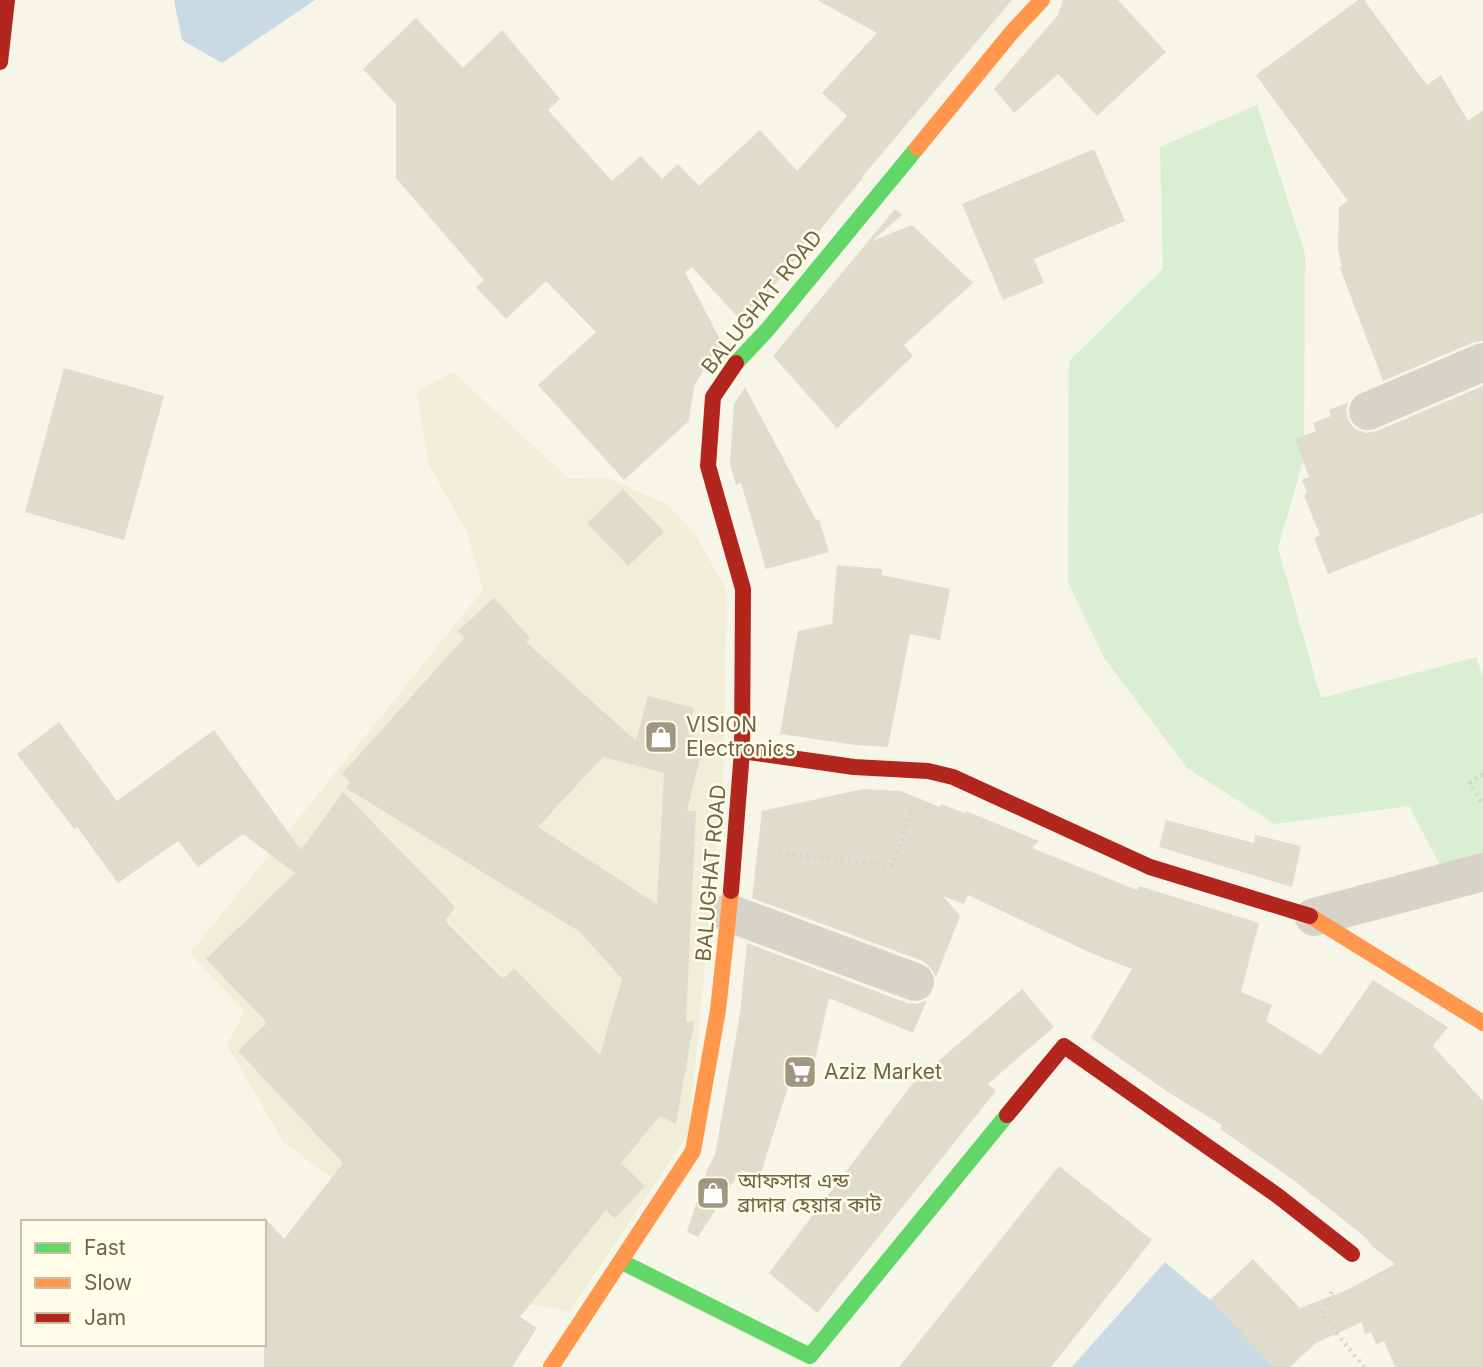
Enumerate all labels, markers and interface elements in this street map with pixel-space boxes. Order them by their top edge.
street label: BALUGHAT ROAD [696,225,827,379]
place label: VISION Electronics [686,712,796,761]
shop icon: VISION Electronics [642,718,680,756]
street label: BALUGHAT ROAD [690,783,731,963]
supermarket icon: Aziz Market [781,1053,819,1091]
place label: Aziz Market [824,1059,942,1084]
place label: আফসার এন্ড ব্রাদার হেয়ার কাট [737,1168,882,1217]
shop icon: আফসার এন্ড ব্রাদার হেয়ার কাট [694,1174,732,1212]
legend [21,1220,266,1346]
text: Fast [84,1235,126,1260]
text: Slow [84,1270,132,1295]
text: Jam [84,1305,126,1330]

